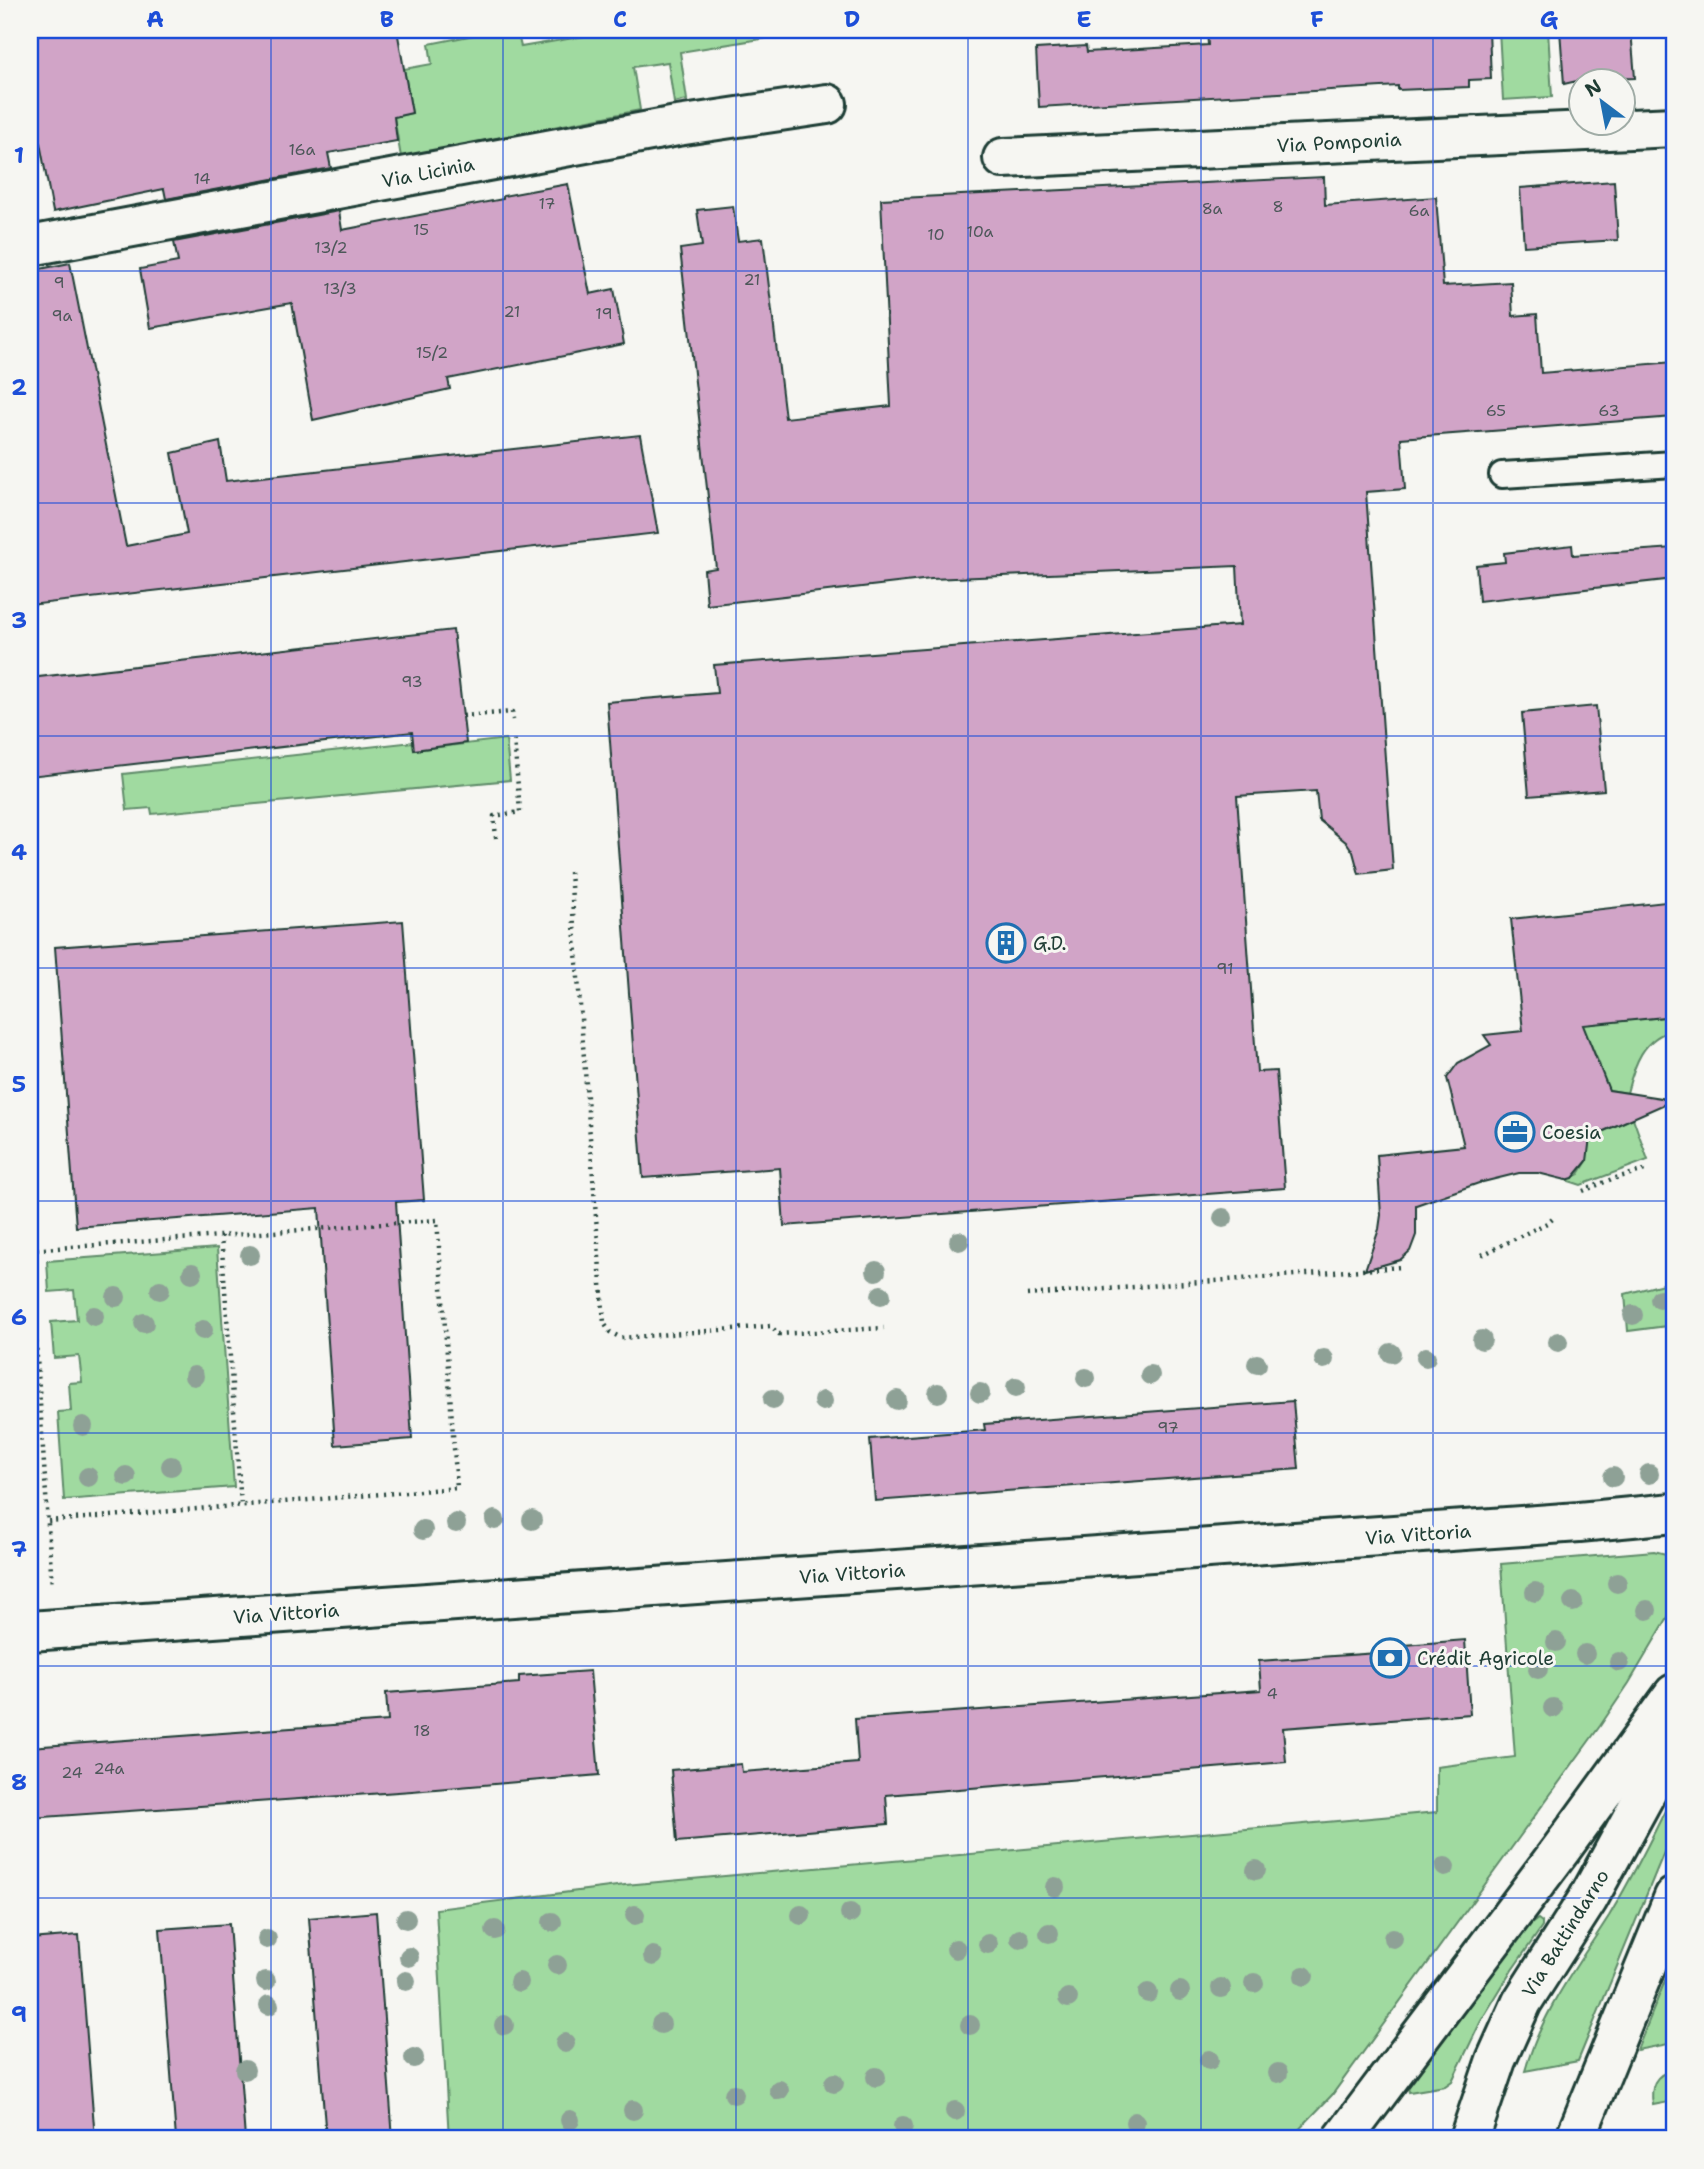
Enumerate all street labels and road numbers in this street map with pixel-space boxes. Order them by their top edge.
street label: Via Pomponia [1276,127,1402,158]
street label: Via Licinia [380,151,477,194]
street label: Via Vittoria [1364,1518,1472,1551]
street label: Via Vittoria [798,1557,906,1590]
street label: Via Vittoria [232,1597,340,1630]
street label: Via Battindarno [1516,1865,1615,2002]

